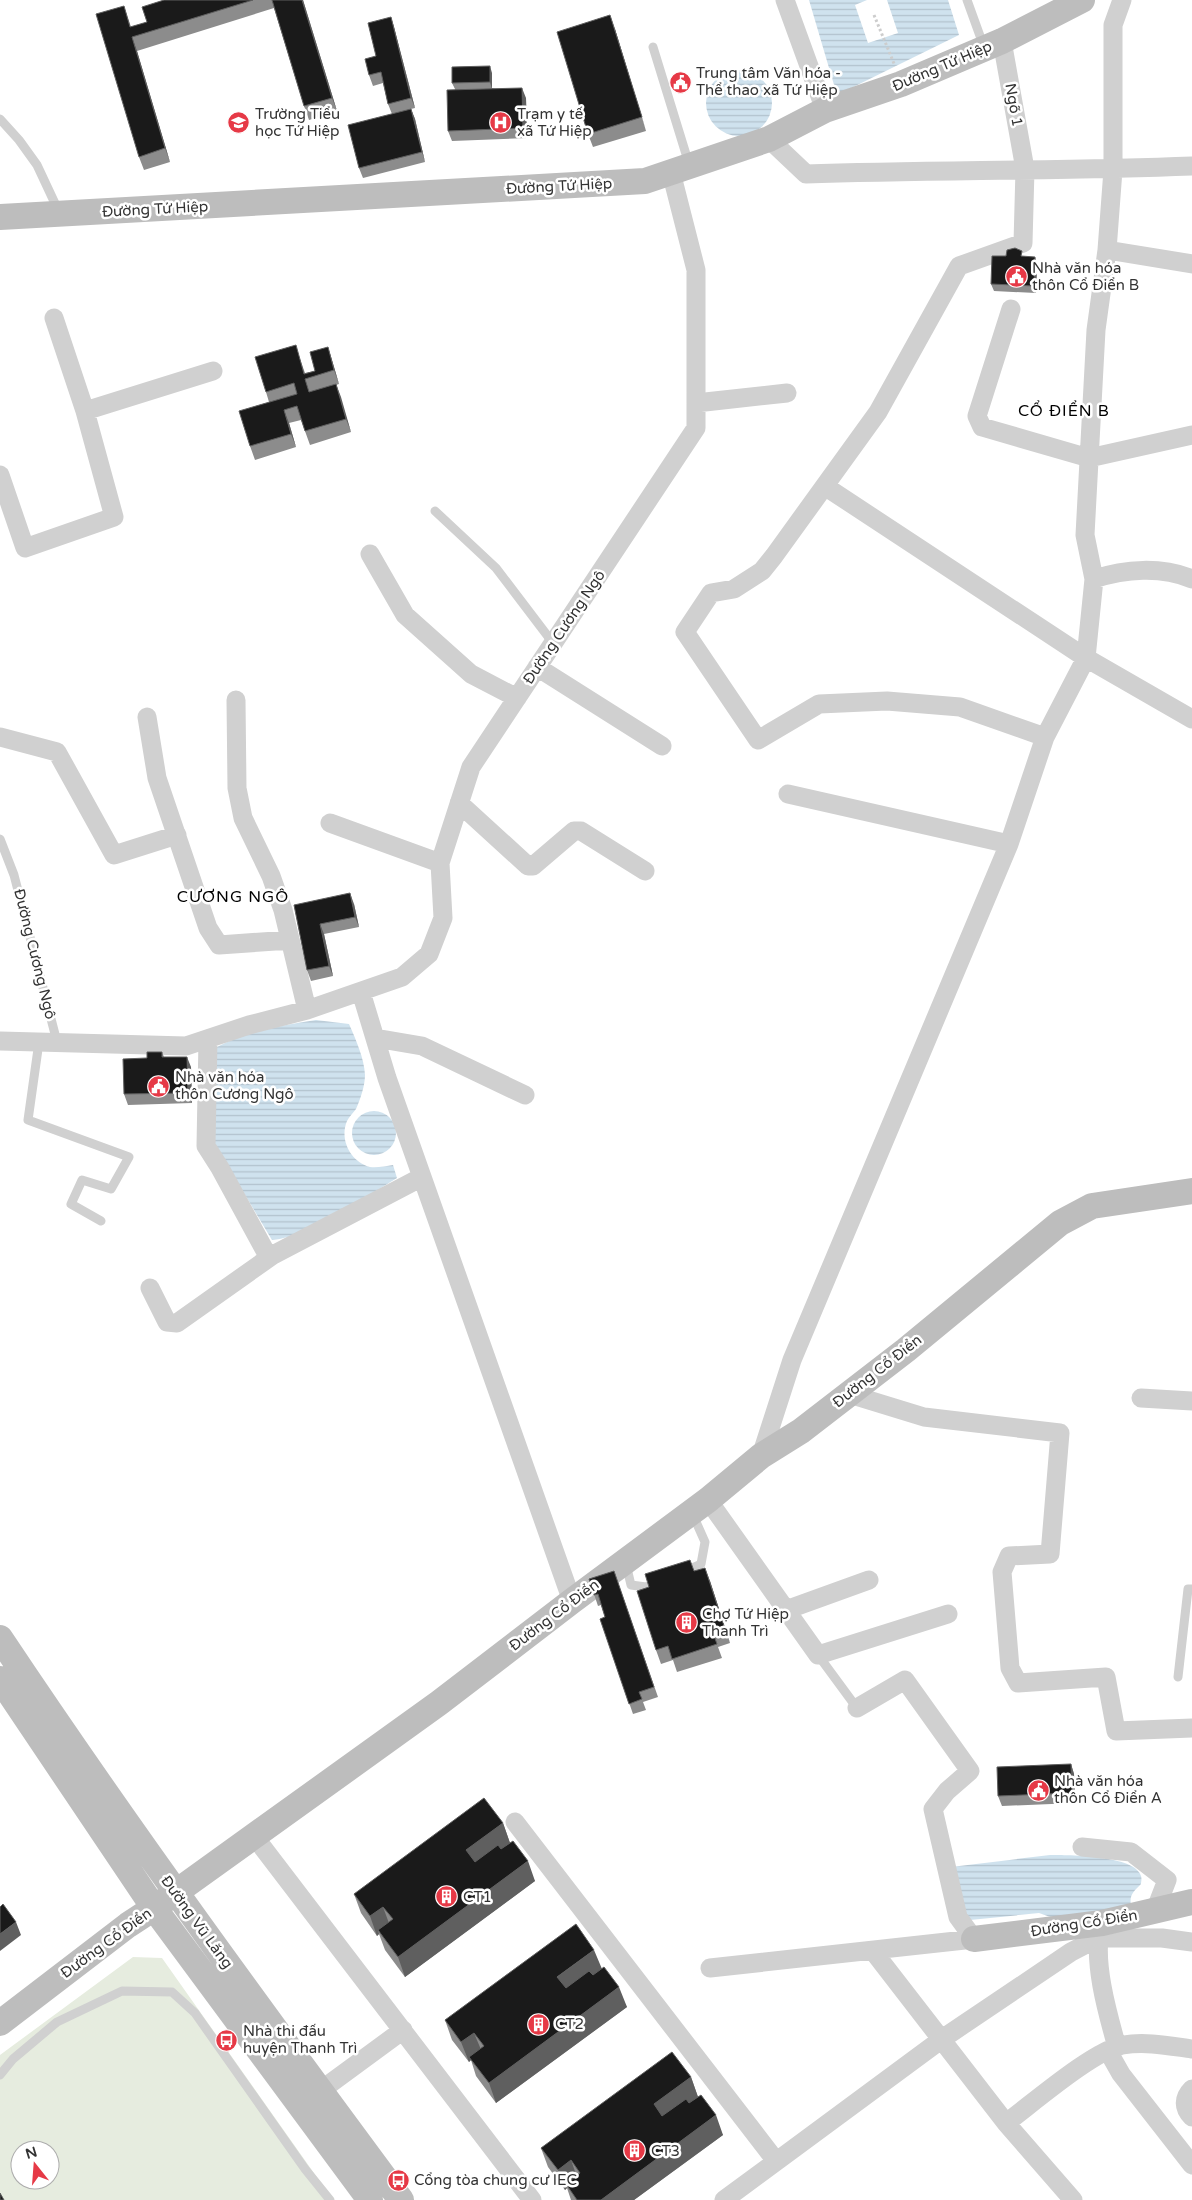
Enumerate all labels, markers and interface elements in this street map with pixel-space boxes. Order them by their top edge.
street label: Đường Tứ Hiệp [890,37,994,95]
place label: Trung tâm Văn hóa - Thể thao xã Tứ Hiệp [696,64,841,99]
public building icon: Trung tâm Văn hóa - Thể thao xã Tứ Hiệp [668,70,692,94]
street label: Ngõ 1 [1001,82,1027,128]
place label: Trường Tiểu học Tứ Hiệp [255,105,340,140]
place label: Trạm y tế xã Tứ Hiệp [517,105,592,140]
school or university icon: Trường Tiểu học Tứ Hiệp [227,111,251,135]
hospital icon: Trạm y tế xã Tứ Hiệp [489,111,513,135]
street label: Đường Tứ Hiệp [505,174,613,198]
street label: Đường Tứ Hiệp [101,197,209,221]
place label: Nhà văn hóa thôn Cổ Điển B [1032,259,1139,294]
public building icon: Nhà văn hóa thôn Cổ Điển B [1004,265,1028,289]
district label: CỔ ĐIỂN B [1018,400,1110,421]
street label: Đường Cương Ngô [519,567,609,687]
street label: Đường Cương Ngô [10,887,60,1021]
district label: CƯƠNG NGÔ [177,887,289,907]
place label: Nhà văn hóa thôn Cương Ngô [175,1068,294,1103]
public building icon: Nhà văn hóa thôn Cương Ngô [147,1074,171,1098]
street label: Đường Cổ Điển [829,1331,925,1411]
street label: Đường Cổ Điển [506,1575,602,1655]
place label: Chợ Tứ Hiệp Thanh Trì [702,1605,789,1640]
building icon: Chợ Tứ Hiệp Thanh Trì [674,1611,698,1635]
place label: Nhà văn hóa thôn Cổ Điển A [1054,1772,1162,1807]
public building icon: Nhà văn hóa thôn Cổ Điển A [1026,1778,1050,1802]
street label: Đường Vũ Lăng [157,1872,237,1972]
building icon: CT1 [435,1885,459,1909]
place label: CT1 [463,1888,492,1906]
street label: Đường Cổ Điển [57,1904,155,1982]
street label: Đường Cổ Điển [1029,1906,1139,1940]
building icon: CT2 [527,2012,551,2036]
place label: CT2 [555,2015,584,2033]
place label: Nhà thi đấu huyện Thanh Trì [243,2022,357,2057]
bus stop icon: Nhà thi đấu huyện Thanh Trì [215,2028,239,2052]
building icon: CT3 [623,2139,647,2163]
north arrow [10,2140,60,2190]
place label: CT3 [651,2142,680,2160]
text: N [23,2143,39,2163]
bus stop icon: Cổng tòa chung cư IEC [386,2168,410,2192]
place label: Cổng tòa chung cư IEC [414,2171,577,2189]

